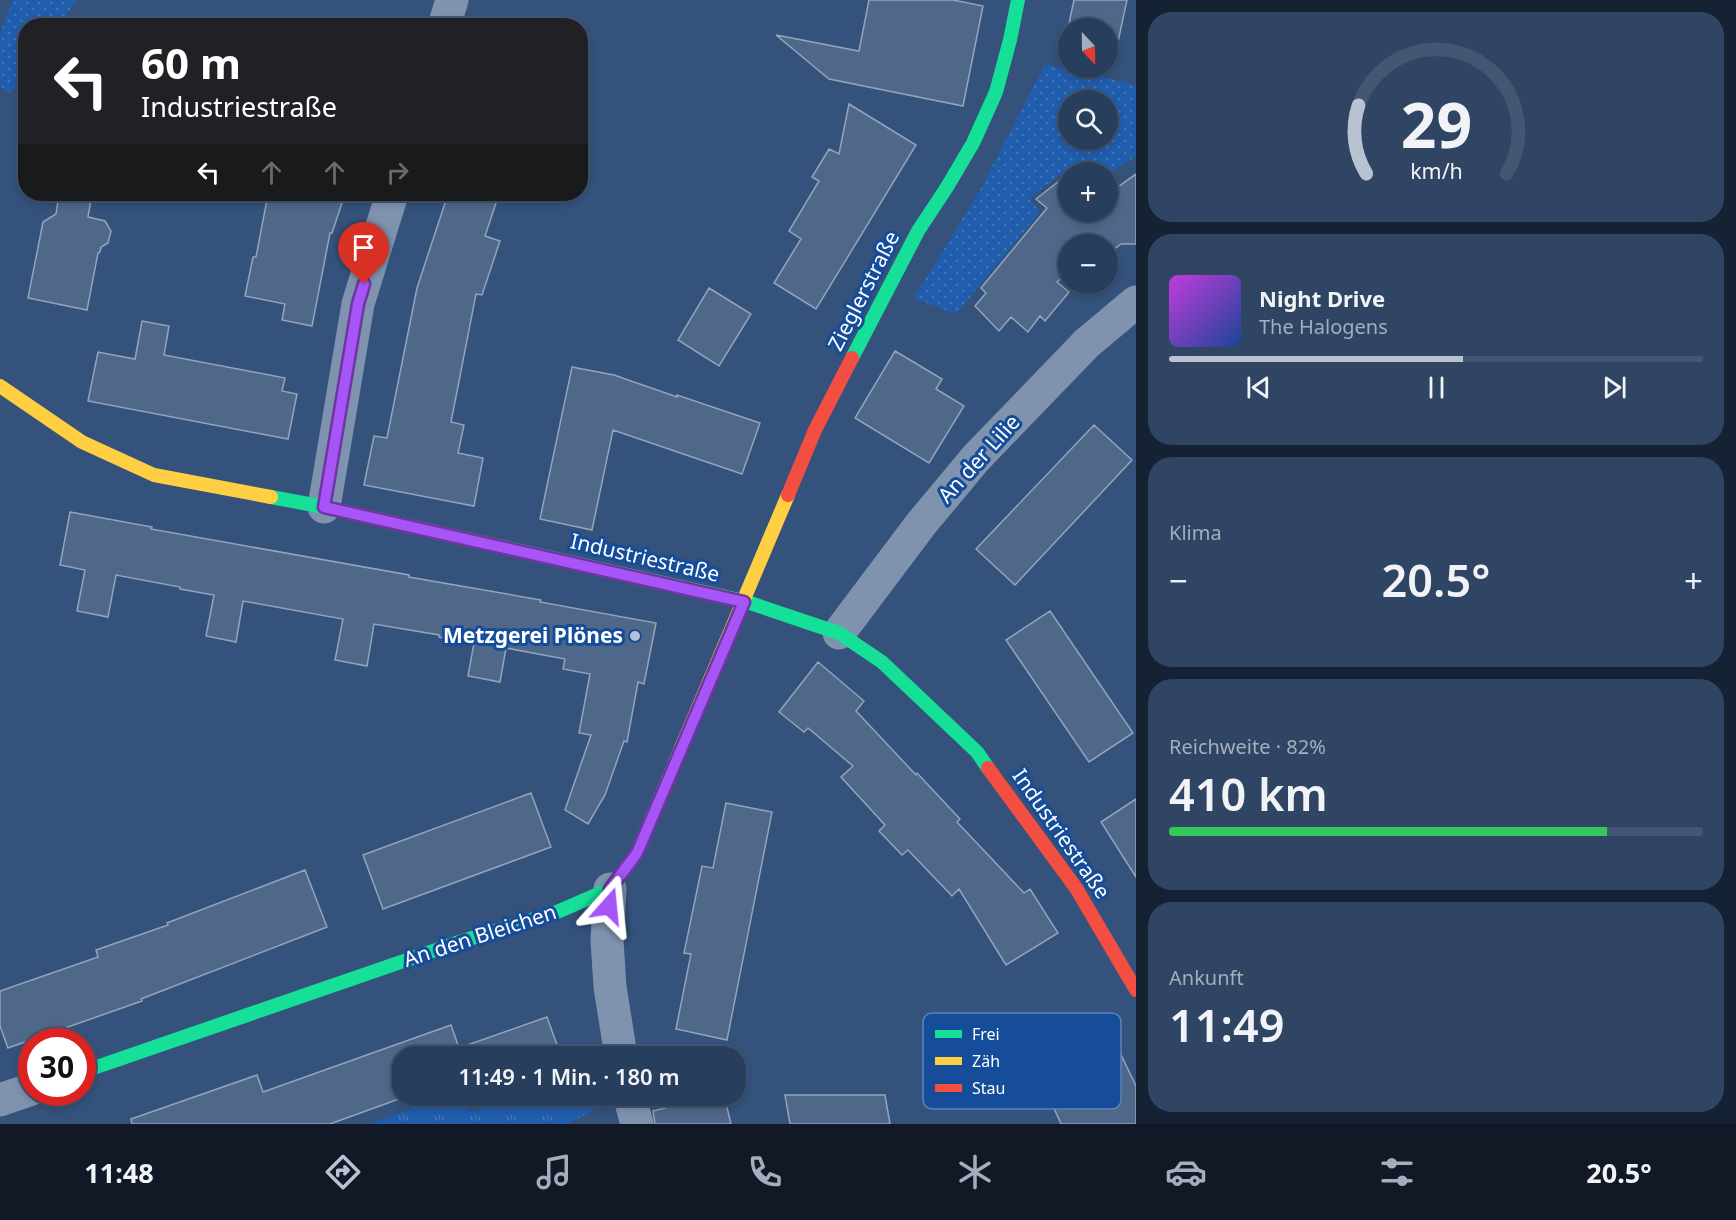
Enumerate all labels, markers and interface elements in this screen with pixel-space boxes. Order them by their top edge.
north arrow [1058,18,1118,78]
map controls [1058,18,1118,294]
text: 60 m [141,34,241,91]
icon: left [42,42,120,120]
text: 29 [1400,81,1472,166]
text: Industriestraße [141,88,337,125]
button: search [1058,90,1118,150]
icon: left [192,156,225,189]
icon: ahead [255,156,288,189]
icon: ahead [318,156,351,189]
icon: right [381,156,414,189]
text: km/h [1410,157,1462,186]
button: + [1058,162,1118,222]
pin [338,222,389,284]
street label: Zieglerstraße [821,226,905,355]
icon: arrive [347,231,380,264]
button: − [1058,234,1118,294]
text: Night Drive [1259,283,1385,313]
text: The Halogens [1259,313,1388,340]
icon: previous [1242,371,1275,404]
icon: pause [1420,371,1453,404]
icon: next [1598,371,1631,404]
street label: An der Lilie [931,408,1025,509]
text: Klima [1169,519,1222,546]
street label: Industriestraße [568,526,723,588]
text: 20.5° [1382,549,1490,610]
text: − [1169,558,1188,603]
text: + [1684,558,1703,603]
place label: Metzgerei Plönes [443,621,623,649]
marker: Metzgerei Plönes [628,629,642,643]
text: Reichweite · 82% [1169,733,1326,760]
street label: Industriestraße [1007,763,1117,904]
text: 410 km [1169,763,1328,824]
position arrow [577,874,641,938]
street label: An den Bleichen [400,897,560,973]
text: Ankunft [1169,964,1244,991]
text: 11:49 [1169,994,1284,1055]
legend [923,1013,1121,1109]
text: Frei [972,1023,1000,1045]
speed limit sign: 30 [18,1028,96,1106]
text: Zäh [972,1050,1000,1072]
text: 11:49 · 1 Min. · 180 m [458,1061,680,1091]
text: Stau [972,1077,1005,1099]
icon: directions [322,1151,364,1193]
icon: music [533,1151,575,1193]
icon: phone [744,1151,786,1193]
icon: climate [954,1151,996,1193]
icon: car [1165,1151,1207,1193]
icon: filters [1376,1151,1418,1193]
text: 11:48 [84,1154,154,1191]
text: 20.5° [1586,1154,1652,1191]

